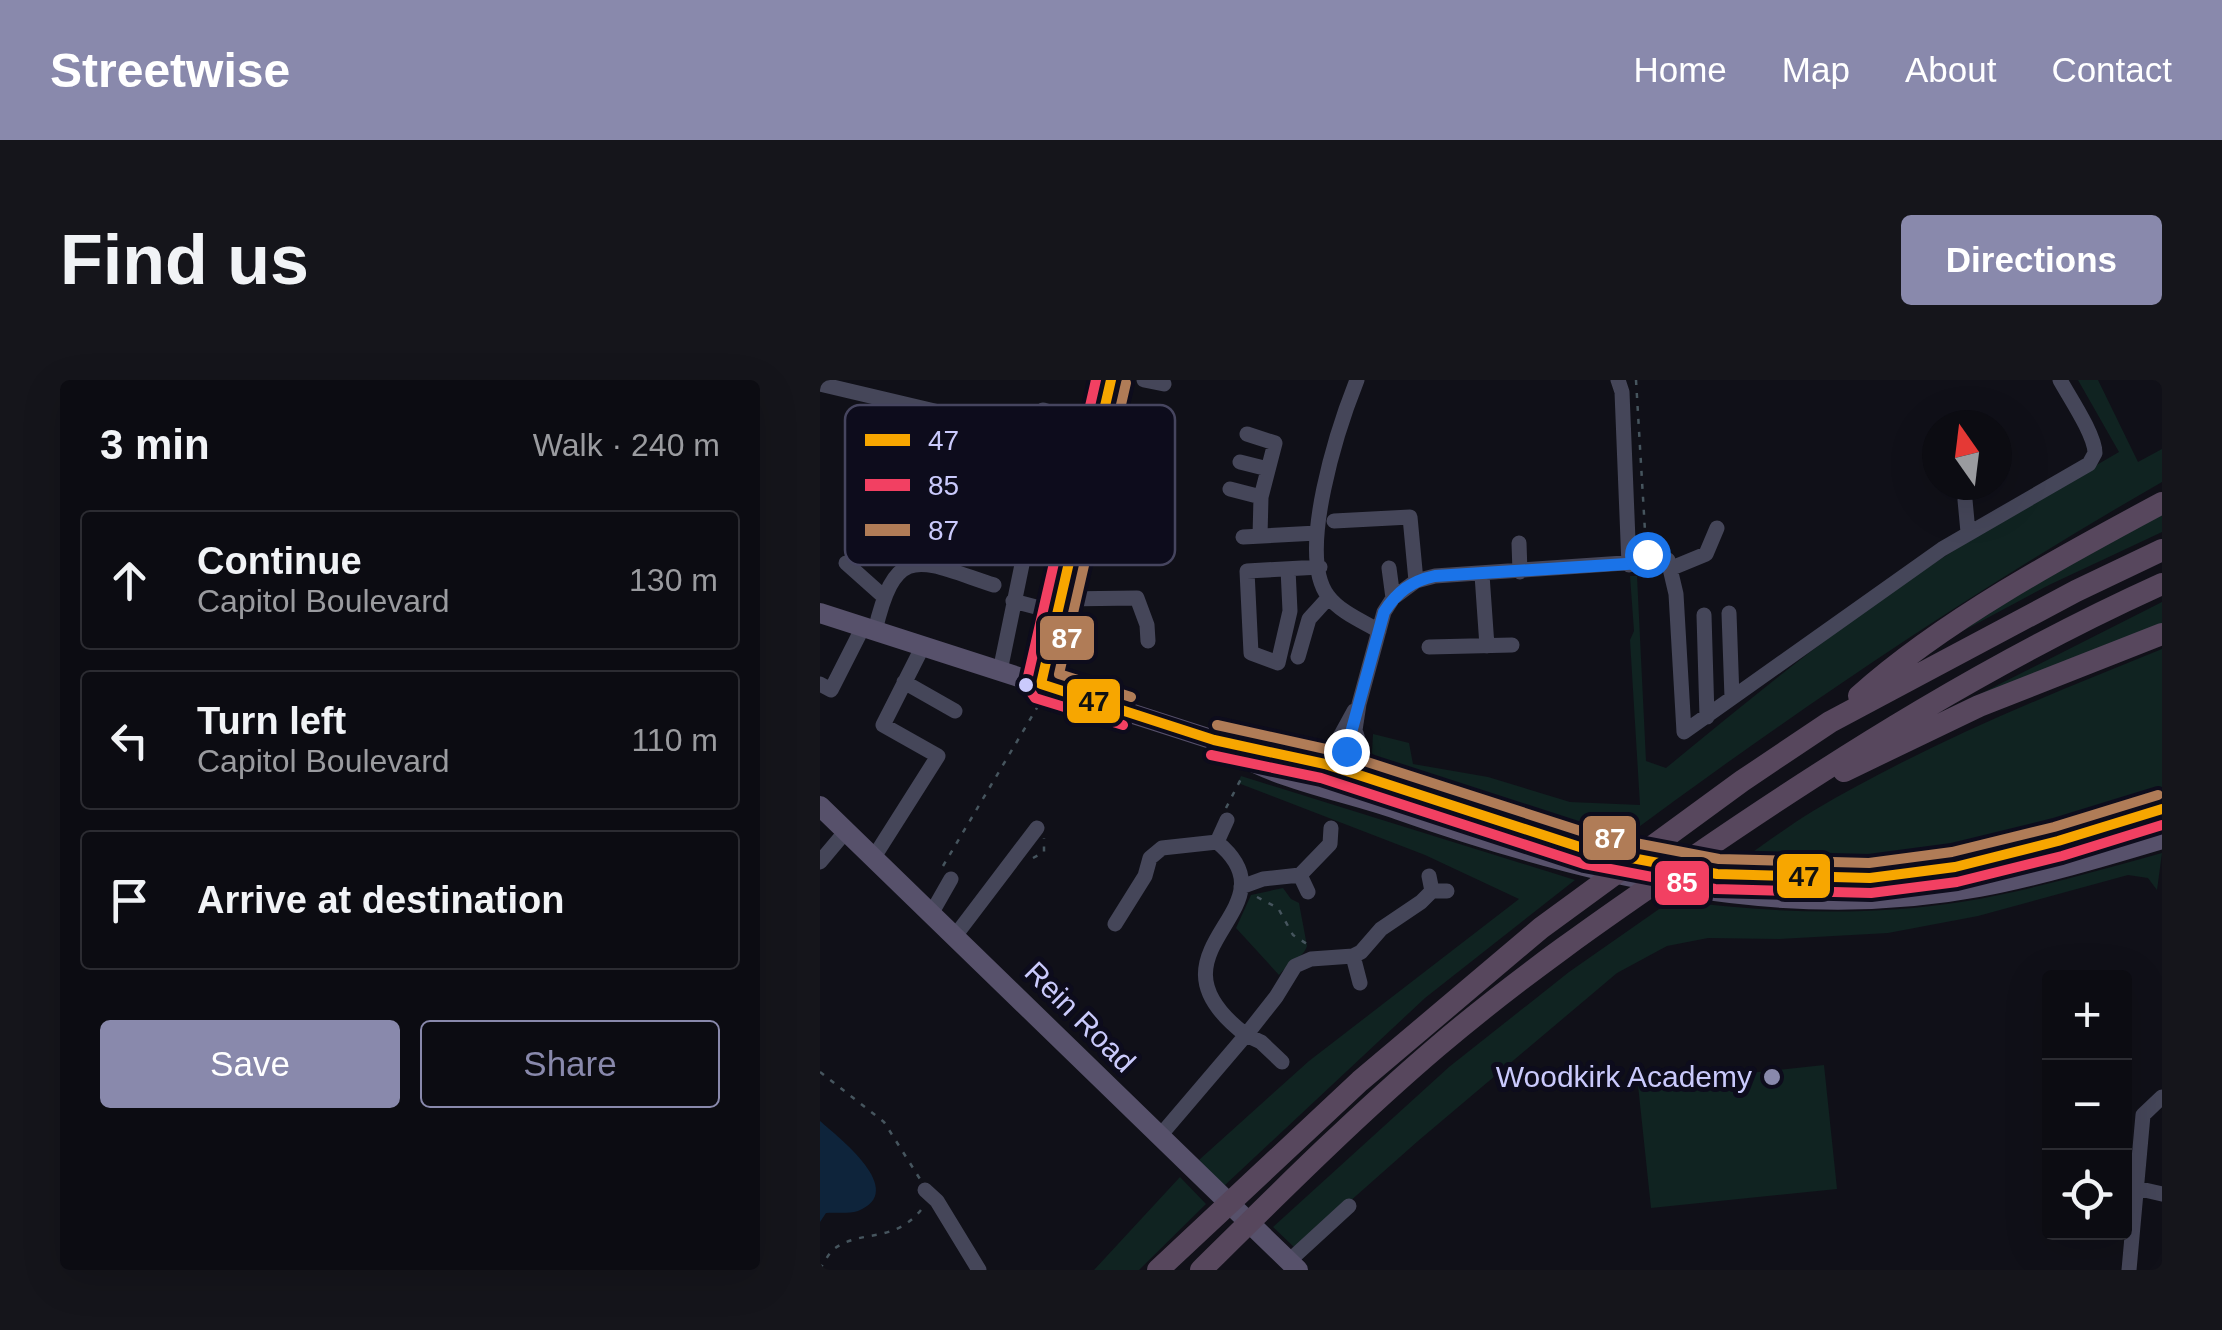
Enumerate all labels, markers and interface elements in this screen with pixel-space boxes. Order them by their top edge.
text: Streetwise [50,44,290,97]
text: Home [1633,50,1727,89]
text: Map [1782,50,1850,89]
text: About [1905,50,1996,89]
text: Contact [2051,50,2172,89]
button: Directions [1901,215,2162,305]
text: Find us [60,221,309,299]
legend [845,405,1175,565]
north arrow [1922,410,2012,500]
text: 3 min [100,421,210,468]
text: 47 [928,425,959,456]
text: Walk · 240 m [533,427,720,463]
text: 85 [928,470,959,501]
text: 87 [928,515,959,546]
route start [1625,532,1671,578]
text: Continue [197,540,362,582]
icon: ahead [102,553,157,608]
text: 130 m [629,562,718,598]
text: Capitol Boulevard [197,583,450,619]
line badge: 87 [1038,614,1096,662]
text: 87 [1051,623,1083,654]
unlabelled marker [1016,675,1036,695]
line badge: 47 [1065,677,1122,725]
text: 47 [1078,686,1110,717]
text: Turn left [197,700,346,742]
icon: left [102,713,157,768]
text: 110 m [631,722,718,758]
route end [1324,729,1370,775]
text: Capitol Boulevard [197,743,450,779]
line badge: 87 [1581,814,1638,862]
text: 87 [1594,823,1626,854]
line badge: 47 [1775,852,1832,900]
line badge: 85 [1653,859,1711,907]
text: 47 [1788,861,1820,892]
text: 85 [1666,867,1698,898]
icon: arrive [102,873,157,928]
text: Arrive at destination [197,879,564,921]
street label: Rein Road [1019,955,1142,1078]
map controls [2042,970,2132,1240]
button: + [2042,970,2132,1060]
button: Save [100,1020,400,1108]
button: Share [420,1020,720,1108]
place label: Woodkirk Academy [1496,1060,1752,1093]
button: − [2042,1060,2132,1150]
marker: Woodkirk Academy [1761,1066,1783,1088]
button: locate [2042,1150,2132,1240]

